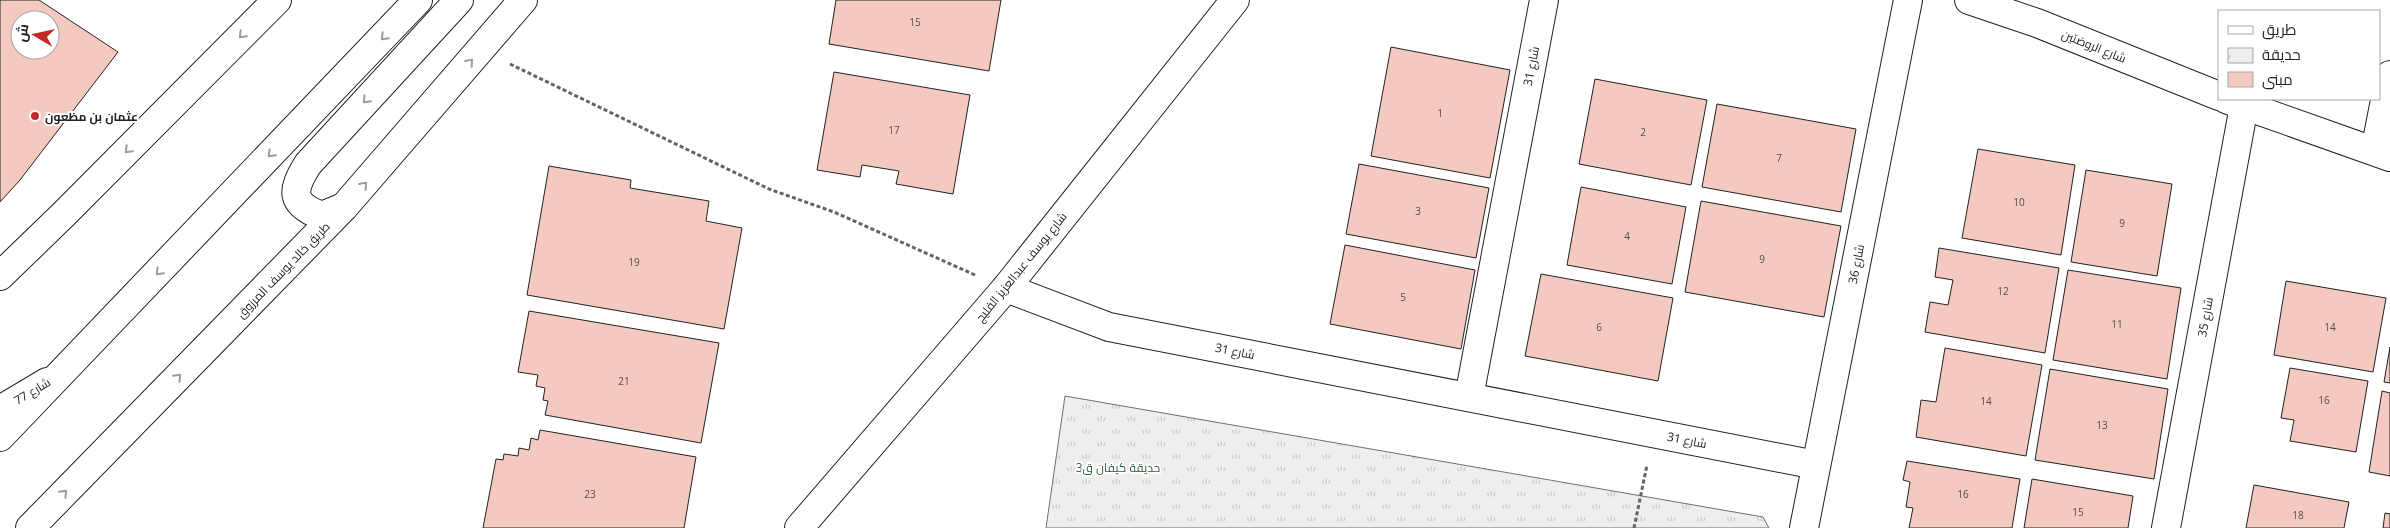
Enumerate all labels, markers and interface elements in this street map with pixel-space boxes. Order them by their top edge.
north arrow [10,10,60,60]
legend [2218,10,2380,100]
house number: 15 [909,15,921,29]
text: طريق [2262,19,2296,40]
text: ش [11,22,32,43]
street label: شارع الروضتين [2059,25,2129,67]
one-way arrow [239,29,248,38]
one-way arrow [381,31,390,40]
text: حديقة [2262,44,2301,64]
street label: شارع 31 [1519,45,1543,87]
one-way arrow [464,58,473,67]
text: مبنى [2262,69,2293,90]
one-way arrow [363,95,372,104]
house number: 1 [1437,106,1443,120]
place label: عثمان بن مظعون [45,108,138,125]
marker: عثمان بن مظعون [29,110,41,122]
house number: 17 [888,123,900,137]
house number: 2 [1640,125,1646,139]
one-way arrow [125,144,134,153]
one-way arrow [268,149,277,158]
house number: 7 [1776,151,1782,165]
one-way arrow [358,181,367,190]
house number: 10 [2013,195,2025,209]
house number: 3 [1415,204,1421,218]
street label: شارع يوسف عبدالعزيز الفليج [971,208,1071,326]
house number: 9 [2119,216,2125,230]
street label: طريق خالد يوسف المرزوق [233,218,334,322]
house number: 4 [1624,229,1630,243]
street label: شارع 36 [1844,243,1868,285]
house number: 9 [1759,252,1765,266]
house number: 19 [628,255,640,269]
one-way arrow [156,266,165,275]
house number: 12 [1997,284,2009,298]
house number: 5 [1400,290,1406,304]
street label: شارع 35 [2193,296,2217,338]
house number: 11 [2111,317,2123,331]
house number: 6 [1596,320,1602,334]
house number: 14 [2324,320,2336,334]
street label: شارع 31 [1214,339,1256,363]
street label: شارع 77 [10,373,54,409]
one-way arrow [172,374,181,383]
house number: 21 [618,374,630,388]
house number: 16 [2318,393,2330,407]
house number: 14 [1980,394,1992,408]
house number: 13 [2096,418,2108,432]
street label: شارع 31 [1666,428,1708,452]
park label: حديقة كيفان ق3 [1076,459,1160,476]
house number: 23 [584,487,596,501]
house number: 16 [1957,487,1969,501]
one-way arrow [59,490,68,499]
house number: 15 [2072,505,2084,519]
house number: 18 [2292,508,2304,522]

